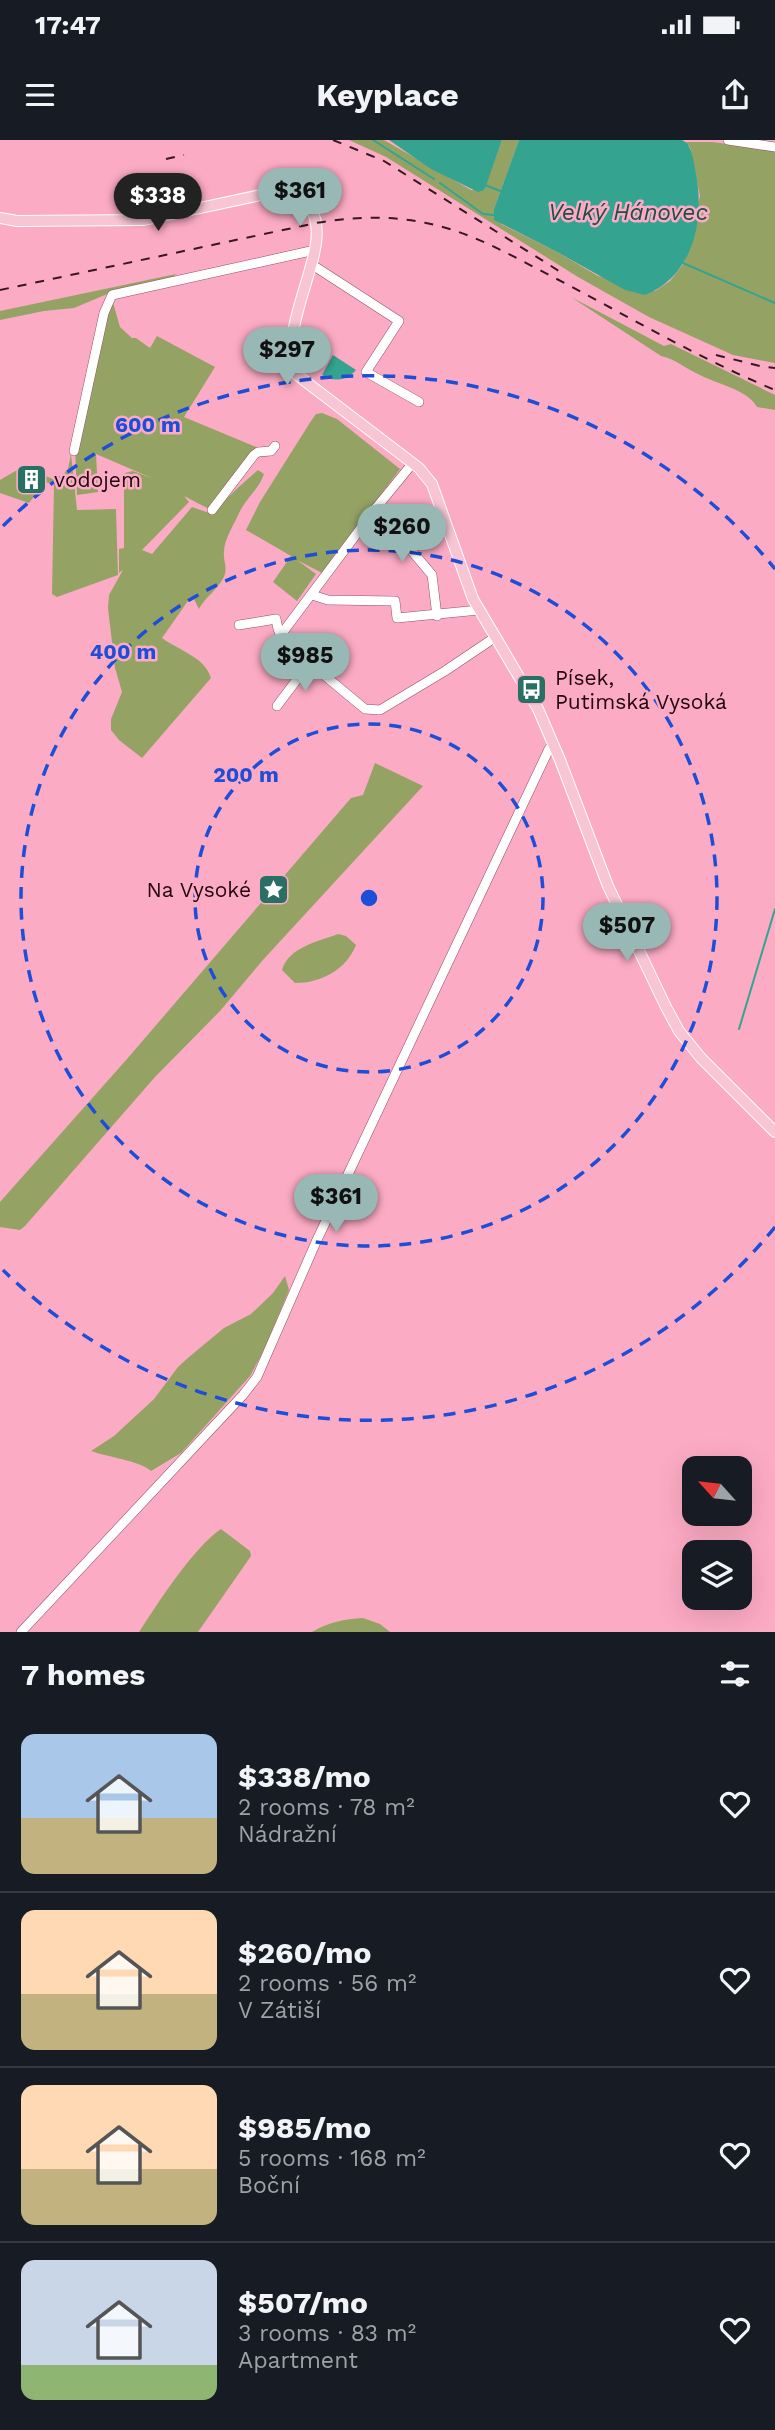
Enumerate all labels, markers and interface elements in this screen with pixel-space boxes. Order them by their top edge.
text: 17:47 [35,10,101,40]
icon: menu [21,76,59,114]
text: Keyplace [316,76,459,114]
icon: share [716,76,754,114]
pin: $361 [259,168,341,228]
pin: $338 [117,174,199,233]
text: $361 [274,177,326,204]
text: $338 [130,182,186,209]
water label: Velký Hánovec [548,199,708,226]
pin: $297 [246,328,328,387]
text: $297 [259,336,315,363]
text: 600 m [115,412,181,437]
building icon: vodojem [14,462,48,496]
place label: vodojem [54,467,141,492]
pin: $260 [361,504,443,564]
text: $260 [373,513,431,540]
pin: $985 [264,634,346,693]
text: 400 m [90,639,156,664]
text: $985 [277,642,333,669]
place label: Písek, Putimská Vysoká [555,665,727,714]
bus stop icon: Písek, Putimská Vysoká [515,672,549,706]
text: 200 m [213,762,279,787]
place icon: Na Vysoké [257,872,291,906]
place label: Na Vysoké [147,877,251,902]
centre of rings [357,886,381,910]
pin: $507 [586,904,668,963]
text: $507 [599,912,655,939]
pin: $361 [295,1174,377,1234]
text: $361 [310,1183,362,1210]
north arrow [682,1456,752,1526]
map controls [682,1456,752,1610]
button: layers [682,1540,752,1610]
icon: filters [716,1655,754,1693]
text: 7 homes [21,1657,145,1692]
text: $338/mo [238,1759,371,1794]
icon: home [77,1762,161,1846]
icon: heart [716,1785,754,1823]
text: 2 rooms · 78 m² [238,1794,415,1821]
text: Nádražní [238,1821,337,1848]
text: $260/mo [238,1935,371,1970]
icon: home [77,1938,161,2022]
icon: heart [716,1961,754,1999]
text: 2 rooms · 56 m² [238,1970,416,1997]
text: V Zátiší [238,1997,321,2024]
text: $985/mo [238,2110,371,2145]
icon: home [77,2113,161,2197]
icon: heart [716,2136,754,2174]
text: 5 rooms · 168 m² [238,2145,426,2172]
text: Boční [238,2172,300,2199]
text: $507/mo [238,2285,368,2320]
icon: home [77,2288,161,2372]
icon: heart [716,2311,754,2349]
text: 3 rooms · 83 m² [238,2320,416,2347]
text: Apartment [238,2347,358,2374]

